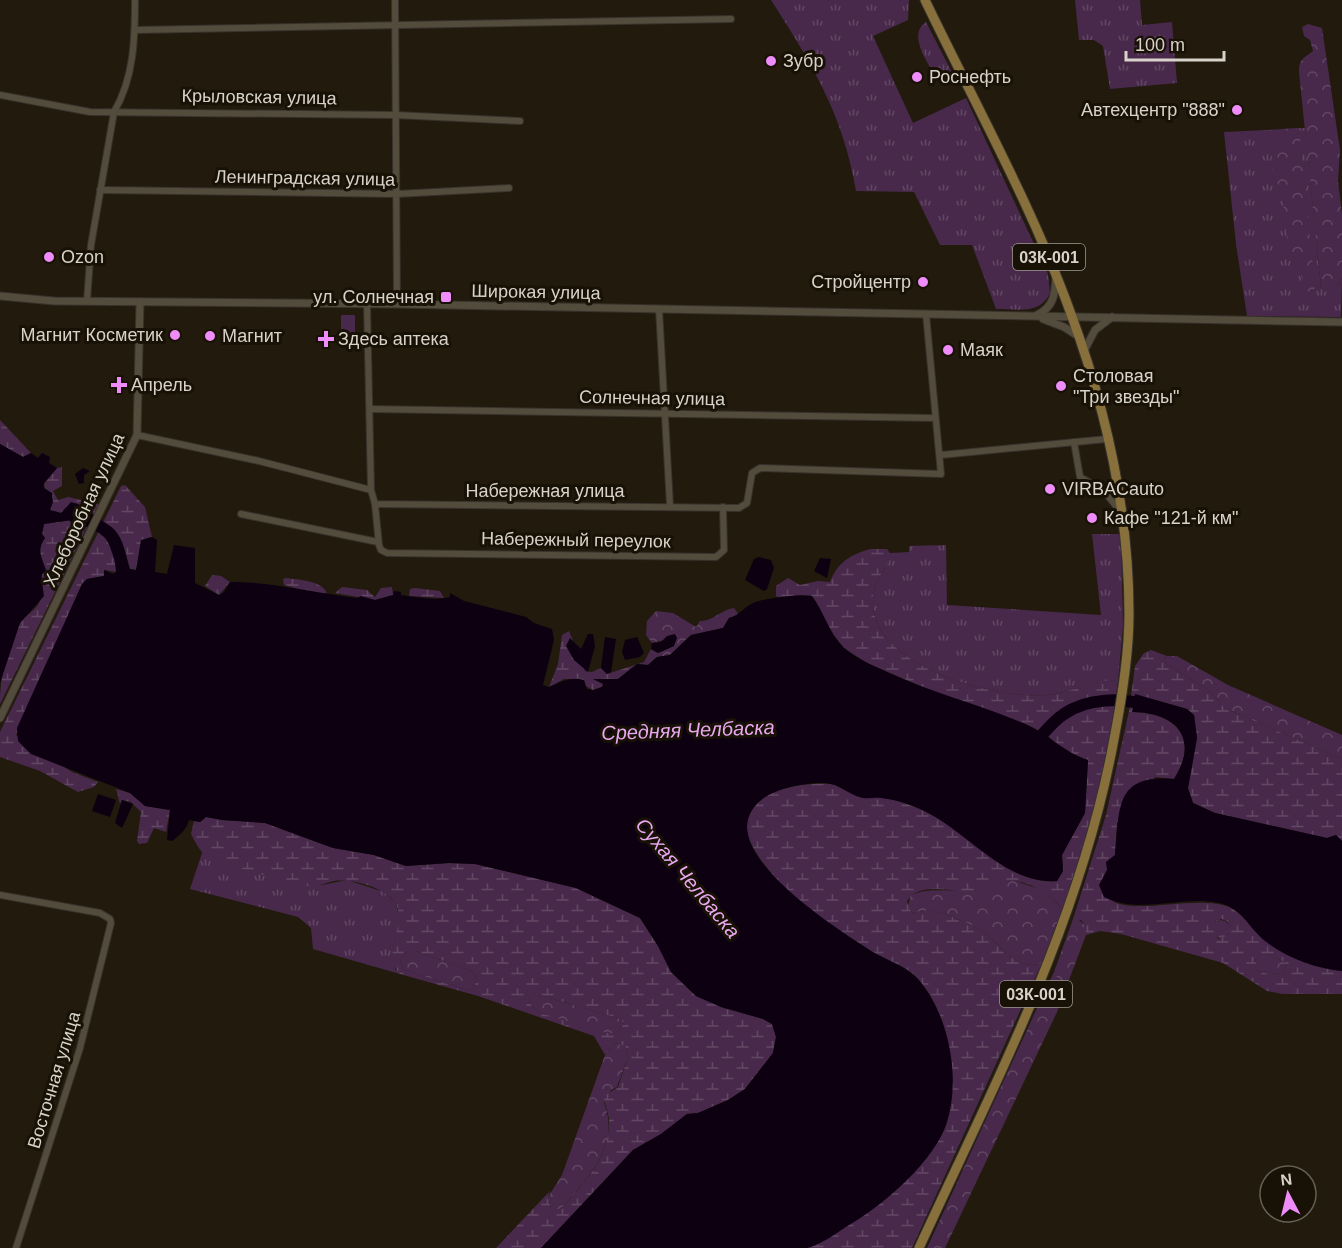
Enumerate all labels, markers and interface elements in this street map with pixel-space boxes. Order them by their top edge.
scale bar [1126,24,1224,62]
text: 100 m [1135,35,1185,55]
place label: Зубр [783,51,823,71]
marker: Зубр [764,54,778,68]
place label: Роснефть [929,67,1011,87]
marker: Роснефть [910,70,924,84]
street label: Крыловская улица [181,86,338,108]
place label: Автехцентр "888" [1081,100,1225,120]
marker: Автехцентр "888" [1230,103,1244,117]
street label: Ленинградская улица [215,166,396,190]
road number: 03К-001 [1013,244,1085,270]
place label: Ozon [61,247,104,267]
marker: Ozon [42,250,56,264]
place label: Стройцентр [811,272,911,292]
marker: Стройцентр [916,275,930,289]
street label: Широкая улица [471,281,602,303]
place label: ул. Солнечная [313,287,434,307]
marker: ул. Солнечная [439,290,453,304]
place label: Магнит Косметик [21,325,163,345]
place label: Магнит [222,326,282,346]
marker: Магнит Косметик [168,328,182,342]
marker: Магнит [203,329,217,343]
place label: Здесь аптека [338,329,450,349]
marker: Здесь аптека [319,332,333,346]
place label: Маяк [960,340,1003,360]
marker: Маяк [941,343,955,357]
place label: Столовая "Три звезды" [1073,366,1179,407]
place label: Апрель [131,375,192,395]
marker: Апрель [112,378,126,392]
marker: Столовая "Три звезды" [1054,379,1068,393]
street label: Солнечная улица [579,387,726,409]
street label: Хлеборобная улица [40,429,129,590]
place label: VIRBACauto [1062,479,1164,499]
street label: Набережная улица [465,481,626,501]
marker: VIRBACauto [1043,482,1057,496]
place label: Кафе "121-й км" [1104,508,1238,528]
marker: Кафе "121-й км" [1085,511,1099,525]
street label: Набережный переулок [481,528,671,552]
water label: Средняя Челбаска [601,716,775,744]
water label: Сухая Челбаска [632,814,744,942]
road number: 03К-001 [1000,981,1072,1007]
street label: Восточная улица [24,1008,85,1151]
north arrow [1258,1164,1318,1224]
text: N [1279,1170,1293,1189]

